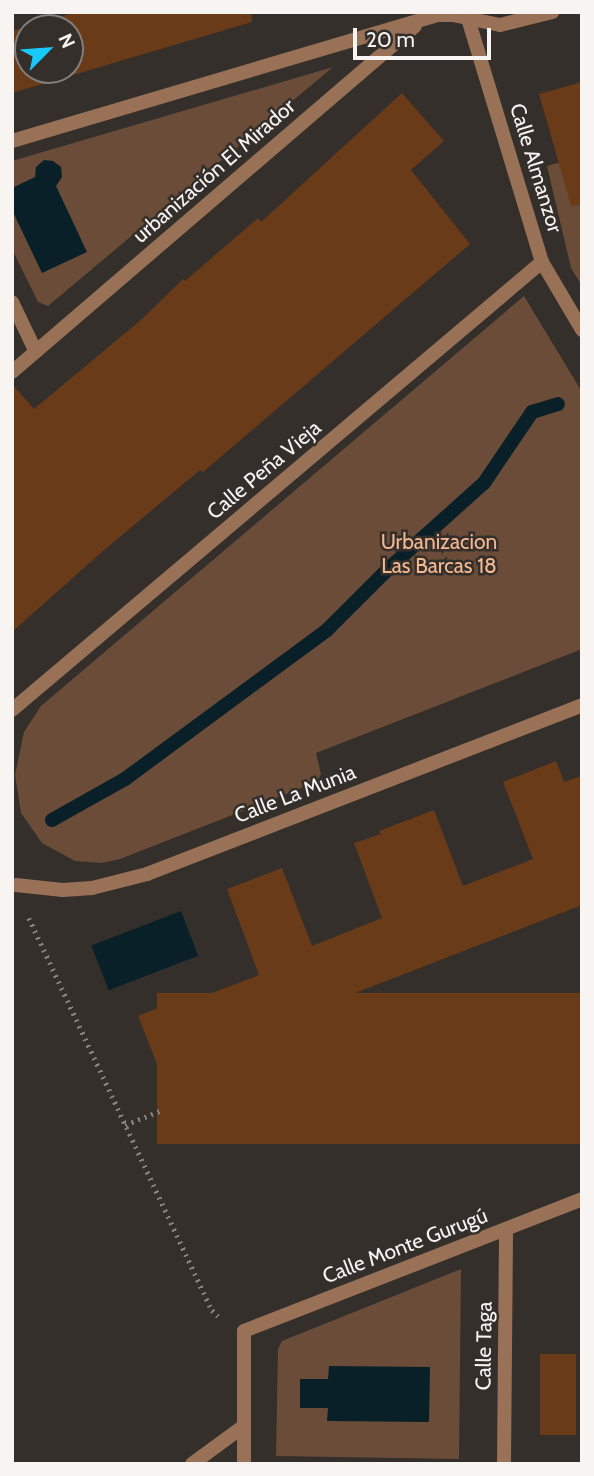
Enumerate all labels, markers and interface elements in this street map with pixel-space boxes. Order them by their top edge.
north arrow [14,14,84,84]
scale bar [356,14,494,58]
text: 20 m [366,27,415,52]
text: N [53,30,80,52]
street label: urbanización El Mirador [128,94,300,248]
street label: Calle Almanzor [504,100,568,236]
street label: Calle Peña Vieja [202,415,326,525]
park label: Urbanizacion Las Barcas 18 [381,529,497,579]
street label: Calle La Munia [231,759,359,829]
street label: Calle Monte Gurugú [319,1203,491,1289]
street label: Calle Taga [471,1301,497,1391]

